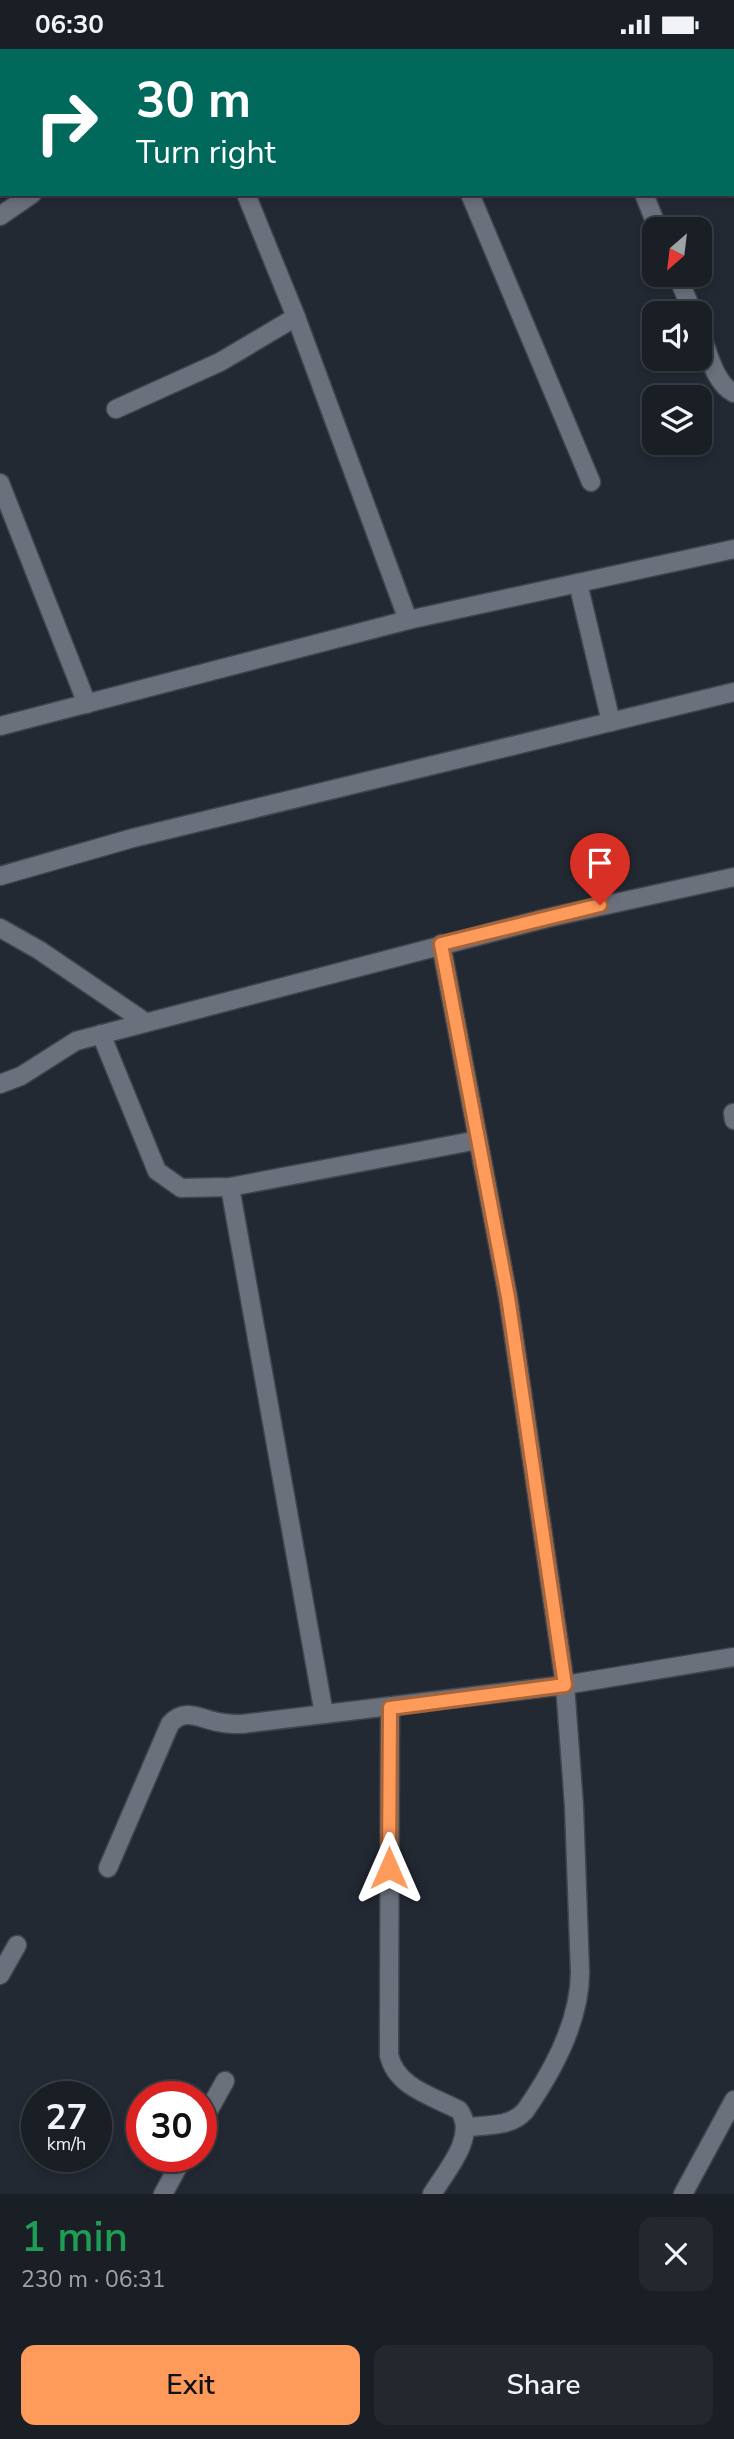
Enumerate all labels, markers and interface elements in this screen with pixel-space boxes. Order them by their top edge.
text: 06:30 [35,7,104,42]
text: 30 m [136,67,251,134]
icon: right [21,77,112,168]
text: Turn right [136,131,276,174]
north arrow [642,217,712,287]
map controls [642,217,712,455]
button: sound [642,301,712,371]
button: layers [642,385,712,455]
pin [570,833,630,905]
icon: arrive [581,844,619,882]
position arrow [352,1831,426,1905]
speed limit sign: 30 [126,2081,217,2172]
text: 27 [45,2094,88,2141]
text: km/h [47,2132,86,2156]
text: 1 min [21,2209,128,2266]
button: close [639,2217,713,2291]
text: 230 m · 06:31 [21,2264,166,2295]
button: Exit [21,2345,360,2425]
button: Share [374,2345,713,2425]

